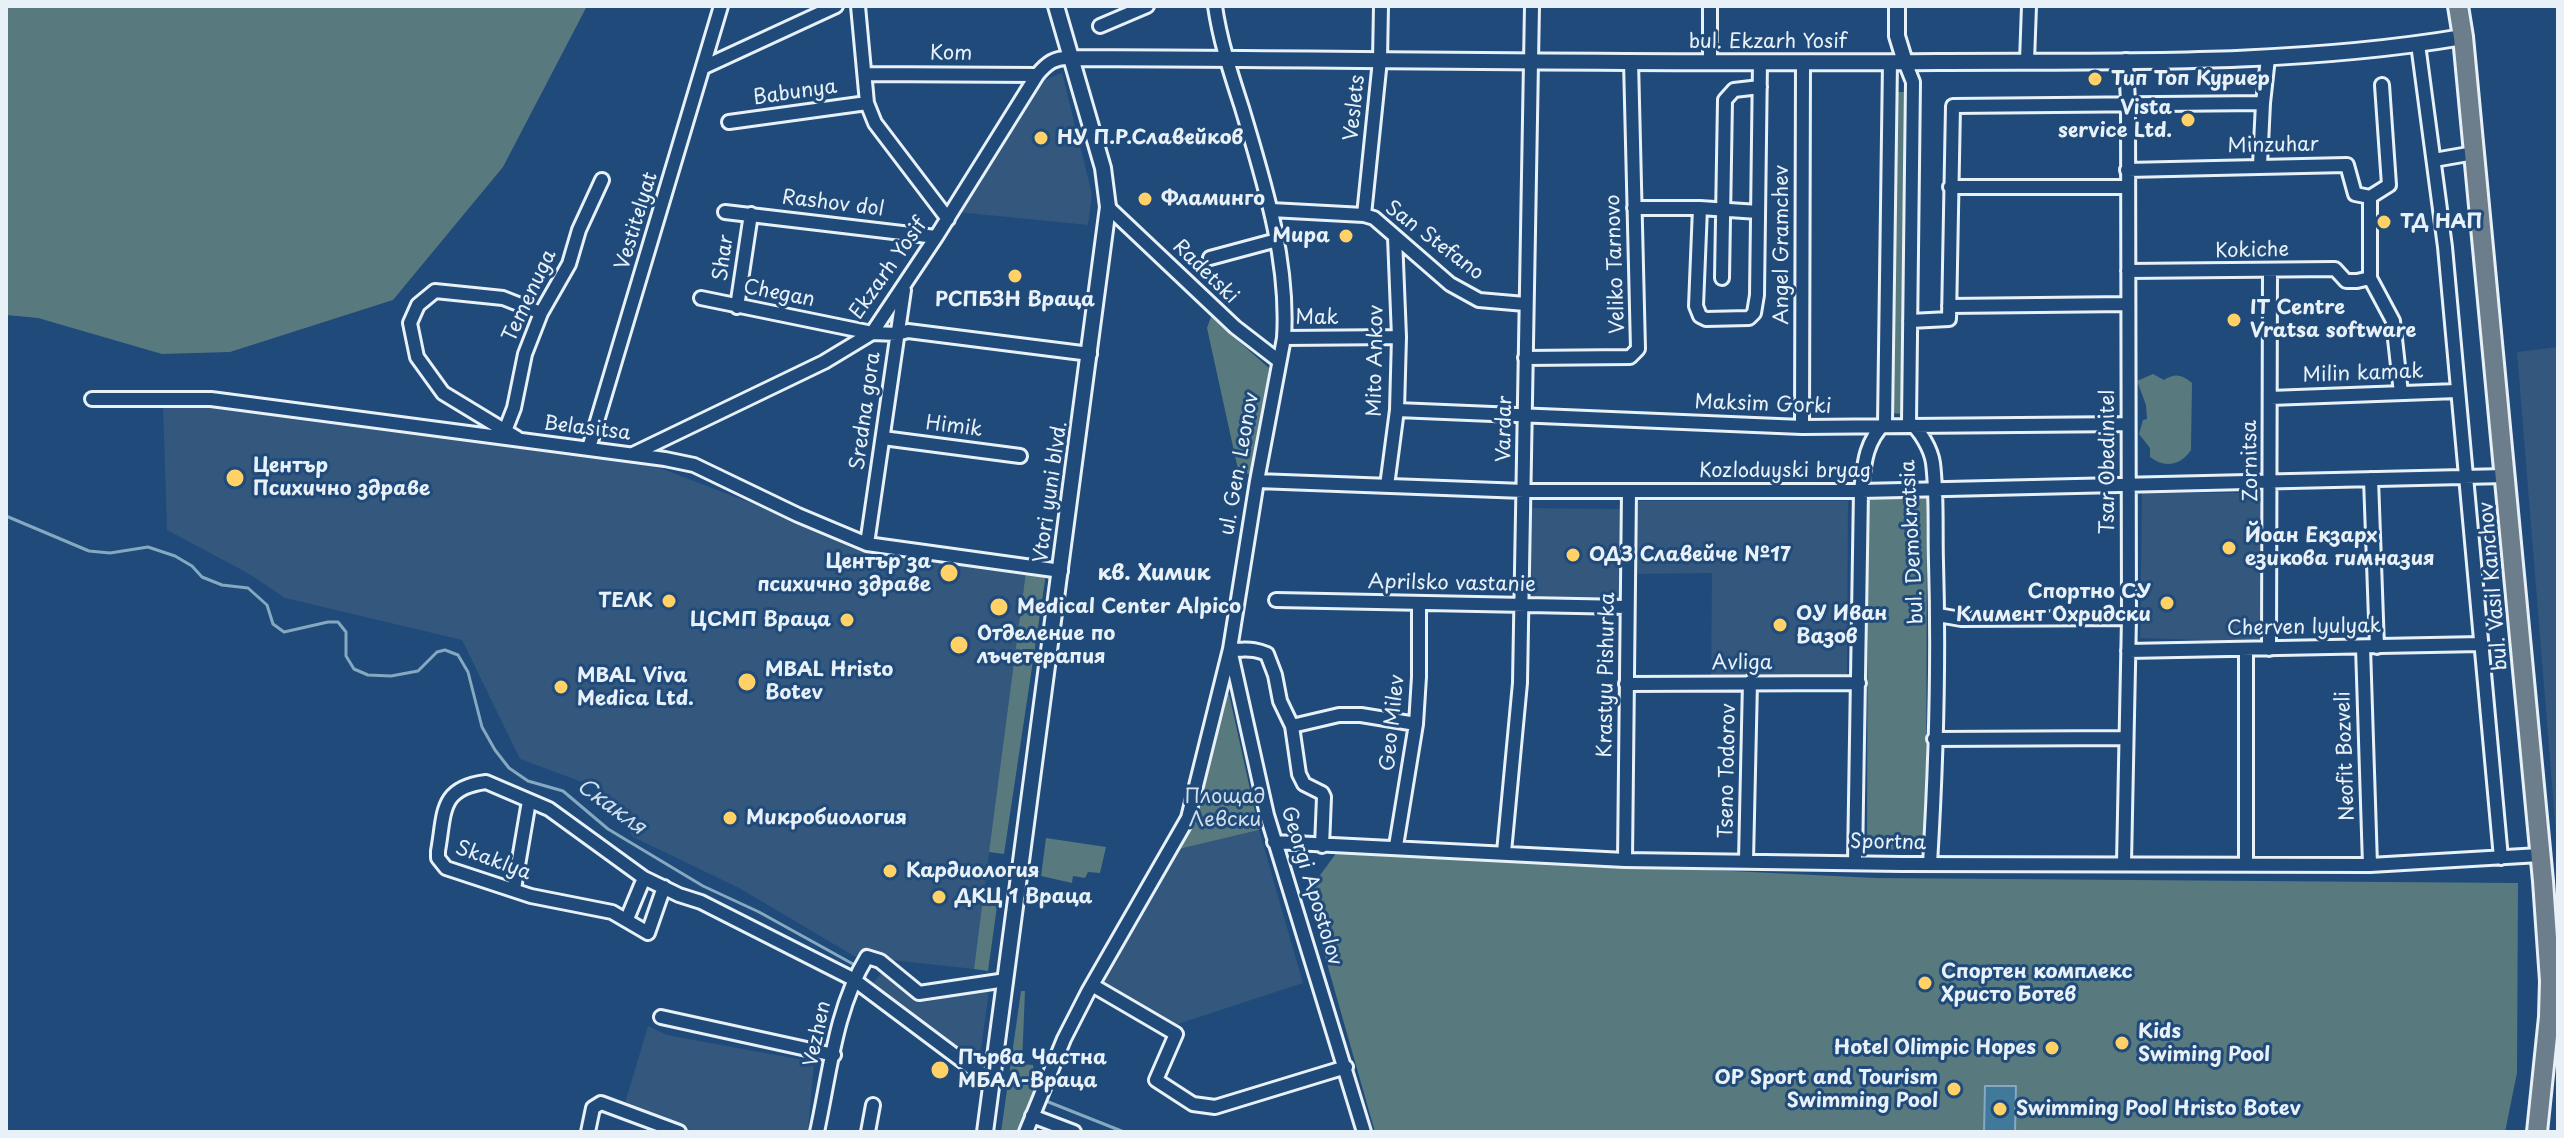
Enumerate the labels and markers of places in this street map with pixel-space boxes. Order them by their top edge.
place label: Тип Топ Куриер [2111,67,2270,91]
marker: Тип Топ Куриер [2086,70,2104,88]
place label: Vista service Ltd. [2058,96,2172,143]
marker: Vista service Ltd. [2179,111,2197,129]
place label: НУ П.Р.Славейков [1057,126,1243,150]
marker: НУ П.Р.Славейков [1032,129,1050,147]
place label: Фламинго [1161,187,1265,211]
marker: Фламинго [1136,190,1154,208]
place label: ТД НАП [2400,210,2483,234]
marker: ТД НАП [2375,213,2393,231]
place label: Мира [1272,224,1330,248]
marker: Мира [1337,227,1355,245]
marker: РСПБЗН Враца [1006,267,1024,285]
place label: РСПБЗН Враца [935,288,1095,312]
place label: IT Centre Vratsa software [2250,296,2416,343]
marker: IT Centre Vratsa software [2225,311,2243,329]
place label: Център Психично здраве [253,454,430,501]
marker: Център Психично здраве [224,467,246,489]
place label: Йоан Екзарх езикова гимназия [2245,524,2435,571]
marker: Йоан Екзарх езикова гимназия [2220,539,2238,557]
place label: ОДЗ Славейче №17 [1589,543,1791,567]
marker: ОДЗ Славейче №17 [1564,546,1582,564]
place label: Център за психично здраве [757,550,931,597]
marker: Център за психично здраве [938,562,960,584]
place label: Спортно СУ Климент Охридски [1956,580,2151,627]
place label: ТЕЛК [598,589,653,613]
marker: ТЕЛК [660,592,678,610]
marker: Спортно СУ Климент Охридски [2158,594,2176,612]
place label: Medical Center Alpico [1017,595,1241,619]
marker: Medical Center Alpico [988,596,1010,618]
place label: ОУ Иван Вазов [1796,602,1887,649]
place label: ЦСМП Враца [690,608,831,632]
marker: ЦСМП Враца [838,611,856,629]
marker: ОУ Иван Вазов [1771,616,1789,634]
place label: Отделение по лъчетерапия [977,622,1115,669]
marker: Отделение по лъчетерапия [948,634,970,656]
place label: MBAL Hristo Botev [765,658,893,705]
place label: MBAL Viva Medica Ltd. [577,664,694,711]
marker: MBAL Hristo Botev [736,671,758,693]
marker: MBAL Viva Medica Ltd. [552,678,570,696]
place label: Микробиология [746,806,907,830]
marker: Микробиология [721,809,739,827]
place label: Кардиология [906,859,1040,883]
marker: Кардиология [881,862,899,880]
place label: ДКЦ 1 Враца [955,885,1093,909]
marker: ДКЦ 1 Враца [930,888,948,906]
place label: Спортен комплекс Христо Ботев [1941,960,2133,1007]
marker: Спортен комплекс Христо Ботев [1916,974,1934,992]
place label: Kids Swiming Pool [2138,1020,2270,1067]
marker: Kids Swiming Pool [2113,1034,2131,1052]
place label: Hotel Olimpic Hopes [1834,1036,2036,1060]
marker: Hotel Olimpic Hopes [2043,1039,2061,1057]
place label: Първа Частна МБАЛ-Враца [958,1046,1107,1093]
marker: Първа Частна МБАЛ-Враца [929,1059,951,1081]
place label: OP Sport and Tourism Swimming Pool [1715,1066,1938,1113]
marker: OP Sport and Tourism Swimming Pool [1945,1080,1963,1098]
place label: Swimming Pool Hristo Botev [2016,1097,2301,1121]
marker: Swimming Pool Hristo Botev [1991,1100,2009,1118]

